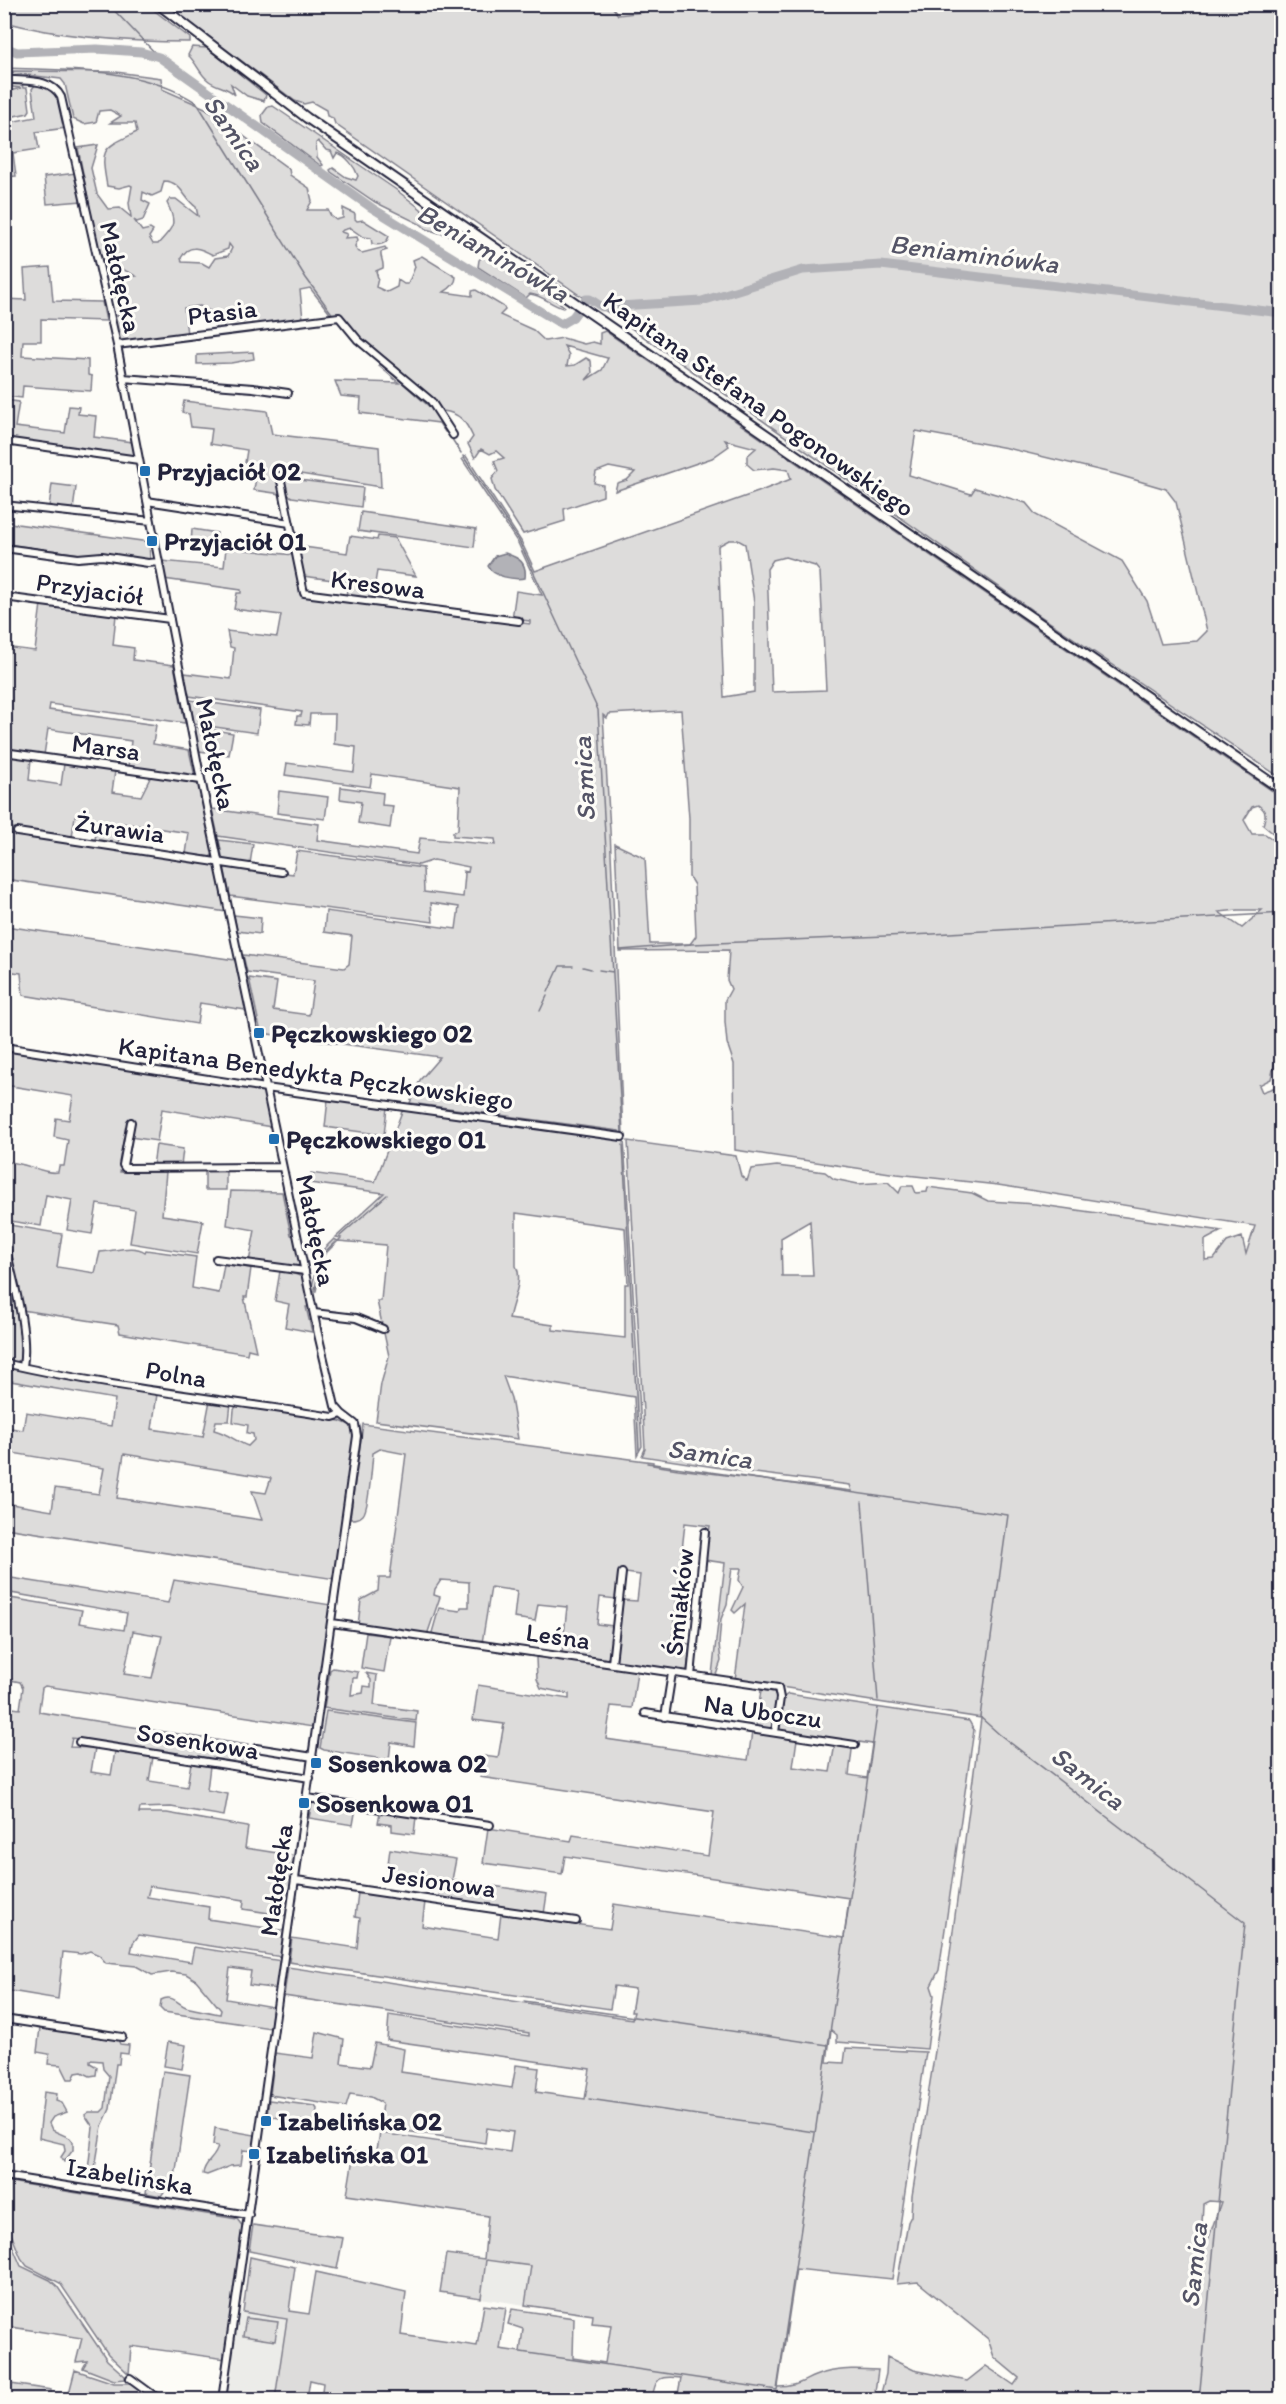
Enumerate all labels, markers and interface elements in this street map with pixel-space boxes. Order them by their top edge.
water label: Samica [196,88,273,178]
water label: Beniaminówka [412,196,576,310]
street label: Małołęcka [93,218,149,336]
water label: Beniaminówka [888,227,1061,280]
street label: Kapitana Stefana Pogonowskiego [597,284,921,524]
street label: Ptasia [185,292,259,332]
place label: Przyjaciół 02 [157,455,301,487]
marker: Przyjaciół 02 [138,464,152,478]
place label: Przyjaciół 01 [164,525,306,557]
marker: Przyjaciół 01 [145,534,159,548]
street label: Kresowa [329,562,428,606]
street label: Przyjaciół [34,566,147,612]
street label: Małołęcka [189,695,244,813]
street label: Marsa [70,726,142,768]
water label: Samica [565,735,602,822]
street label: Żurawia [73,806,167,850]
place label: Pęczkowskiego 02 [271,1017,473,1049]
marker: Pęczkowskiego 02 [252,1026,266,1040]
street label: Kapitana Benedykta Pęczkowskiego [116,1029,516,1117]
place label: Pęczkowskiego 01 [286,1123,486,1155]
marker: Pęczkowskiego 01 [267,1132,281,1146]
street label: Małołęcka [289,1171,344,1289]
street label: Polna [143,1353,209,1395]
water label: Samica [666,1431,756,1476]
street label: Śmiałków [657,1547,701,1657]
street label: Leśna [524,1616,592,1656]
street label: Na Uboczu [702,1687,824,1735]
street label: Sosenkowa [135,1716,262,1767]
water label: Samica [1045,1738,1133,1817]
place label: Sosenkowa 02 [328,1747,487,1779]
marker: Sosenkowa 02 [309,1756,323,1770]
place label: Sosenkowa 01 [316,1787,473,1819]
marker: Sosenkowa 01 [297,1796,311,1810]
street label: Małołęcka [252,1821,300,1938]
street label: Jesionowa [380,1857,498,1905]
place label: Izabelińska 02 [278,2105,442,2137]
marker: Izabelińska 02 [259,2114,273,2128]
place label: Izabelińska 01 [266,2138,428,2170]
marker: Izabelińska 01 [247,2147,261,2161]
street label: Izabelińska [64,2150,196,2202]
water label: Samica [1173,2220,1214,2309]

